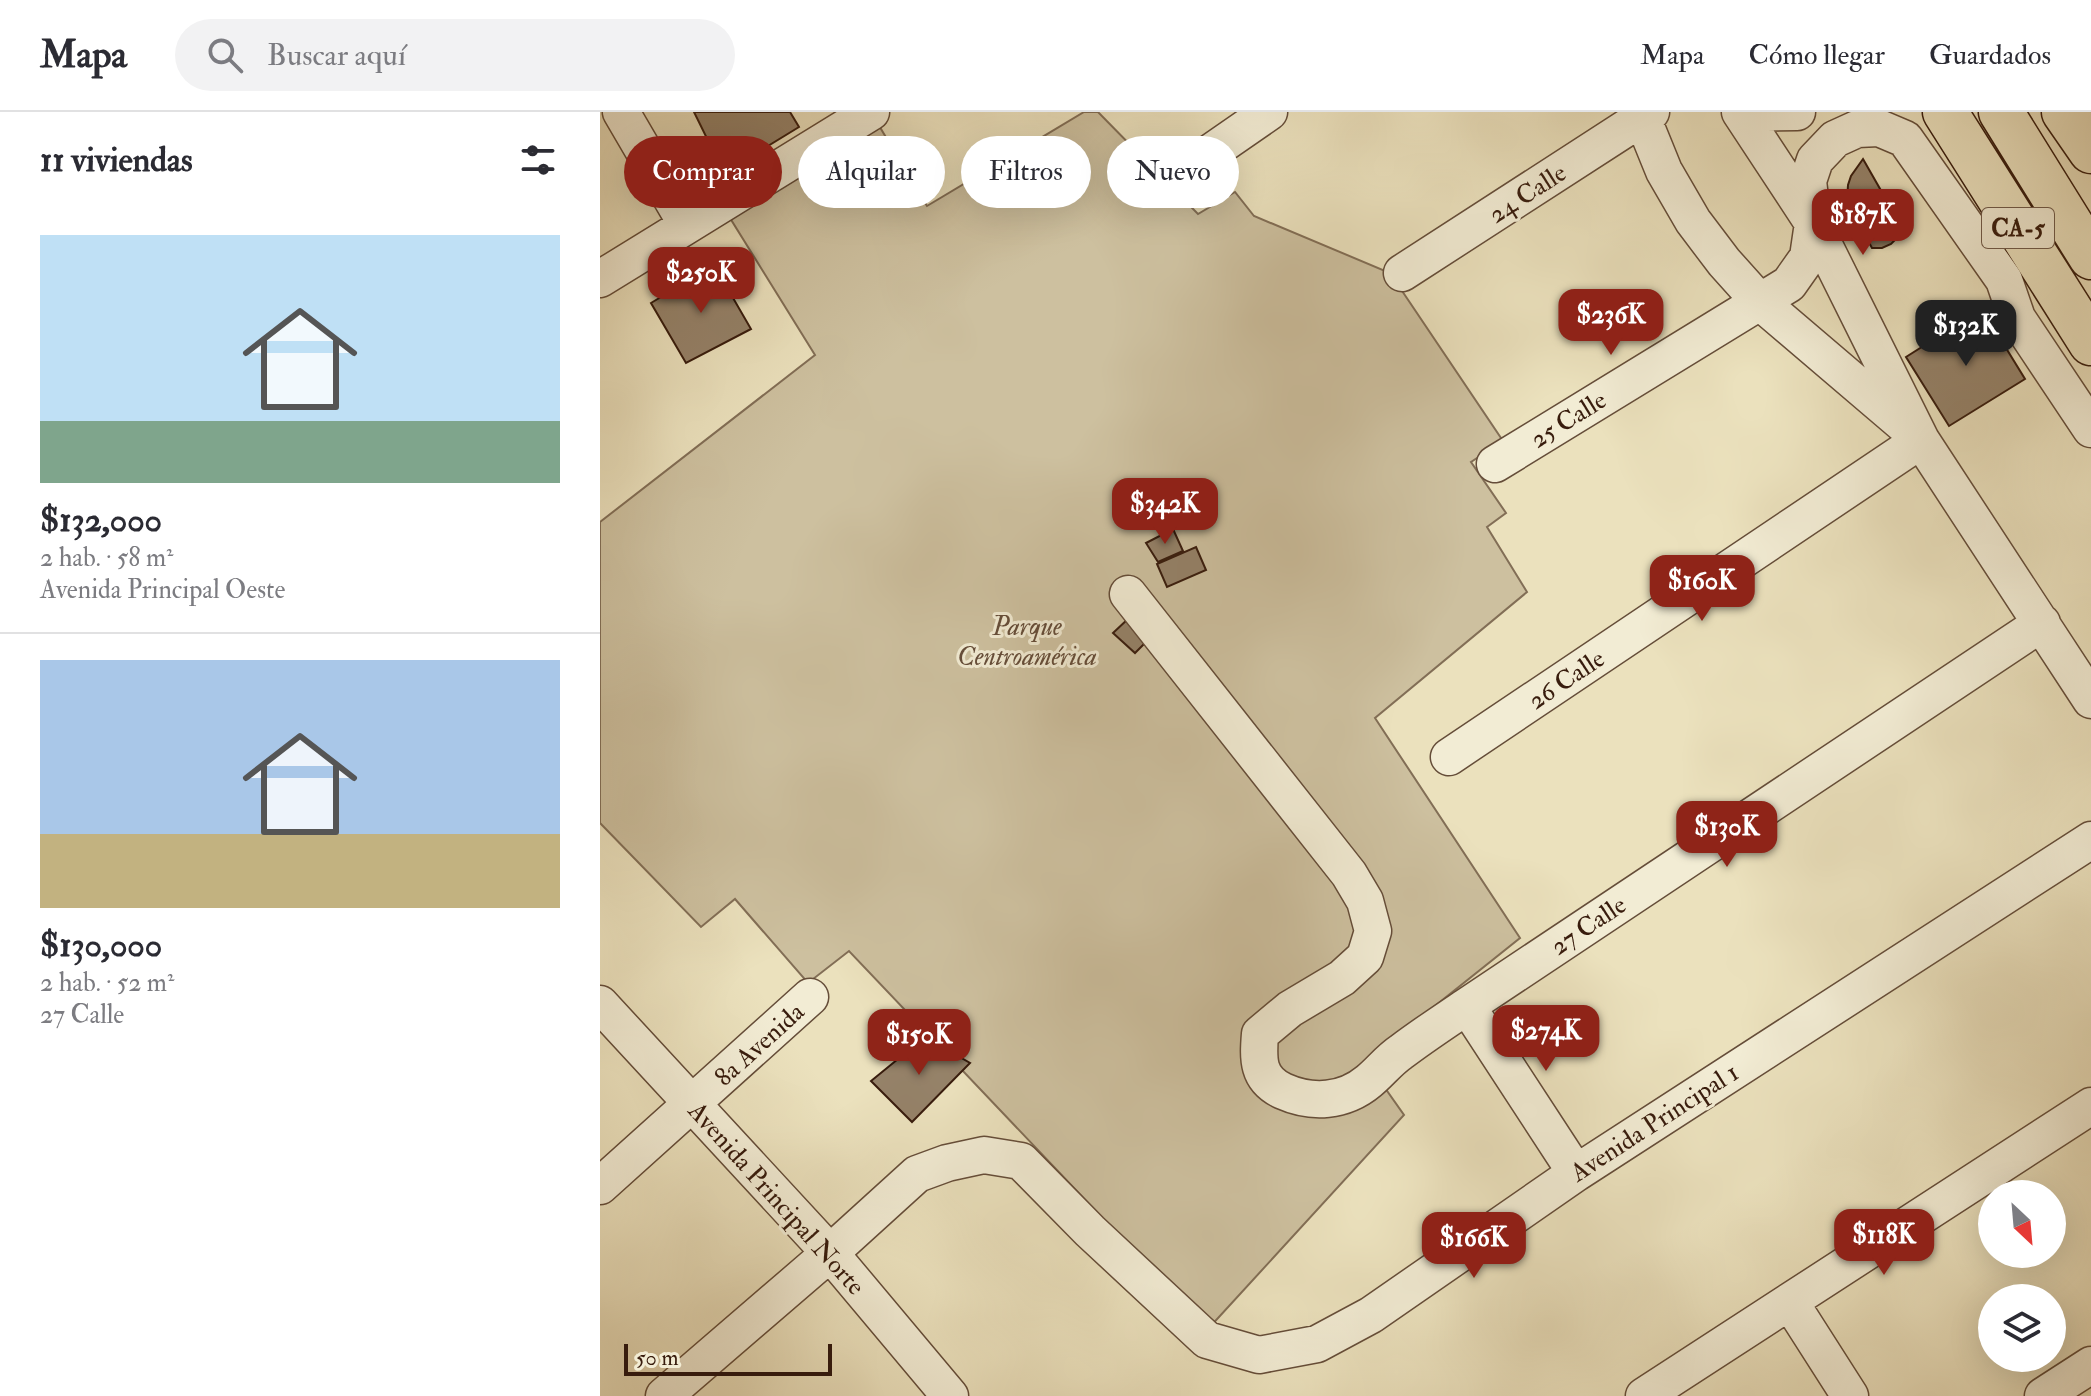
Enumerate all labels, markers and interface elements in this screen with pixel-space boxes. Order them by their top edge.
search box [175,19,735,91]
text: Mapa [40,31,127,79]
icon: search [203,33,247,77]
text: Buscar aquí [267,37,406,74]
text: Mapa [1640,38,1704,73]
text: Cómo llegar [1748,38,1885,73]
text: Guardados [1929,38,2051,73]
chip: Comprar [624,136,782,208]
chip: Alquilar [798,136,945,208]
chip: Filtros [961,136,1091,208]
chip: Nuevo [1107,136,1239,208]
icon: filters [516,138,560,182]
text: 11 viviendas [40,139,193,182]
street label: 24 Calle [1483,157,1573,231]
pin: $187K [1807,189,1919,257]
text: $187K [1830,199,1896,231]
road number: CA-5 [1982,208,2054,248]
pin: $250K [645,247,757,315]
text: $250K [666,257,736,289]
icon: home [228,287,372,431]
pin: $236K [1555,289,1667,357]
text: $236K [1576,299,1646,331]
pin: $132K [1910,300,2022,368]
text: $132K [1933,310,1999,342]
street label: 25 Calle [1525,384,1613,456]
pin: $342K [1109,478,1221,546]
text: $342K [1130,488,1200,520]
text: $132,000 [40,499,162,542]
text: 2 hab. · 58 m² [40,542,173,574]
pin: $160K [1646,555,1758,623]
text: $160K [1668,565,1736,597]
text: Avenida Principal Oeste [40,574,285,606]
park label: Parque Centroamérica [957,611,1097,673]
street label: 26 Calle [1522,643,1611,717]
icon: home [228,712,372,856]
pin: $130K [1671,801,1783,869]
text: $130K [1694,811,1760,843]
street label: 27 Calle [1545,889,1633,963]
text: $130,000 [40,924,162,967]
text: 2 hab. · 52 m² [40,967,174,999]
street label: 8a Avenida [708,996,811,1093]
text: 27 Calle [40,999,124,1031]
pin: $274K [1490,1005,1602,1073]
pin: $150K [863,1009,975,1077]
text: $274K [1510,1015,1582,1047]
text: $150K [886,1019,952,1051]
street label: Avenida Principal 1 [1563,1056,1745,1191]
street label: Avenida Principal Norte [680,1095,872,1303]
north arrow [1978,1180,2066,1268]
map controls [1978,1180,2066,1372]
pin: $118K [1828,1209,1940,1277]
pin: $166K [1418,1212,1530,1280]
text: $118K [1852,1219,1916,1251]
text: $166K [1440,1222,1508,1254]
button: layers [1978,1284,2066,1372]
scale bar [624,1340,832,1376]
text: 50 m [636,1344,678,1372]

